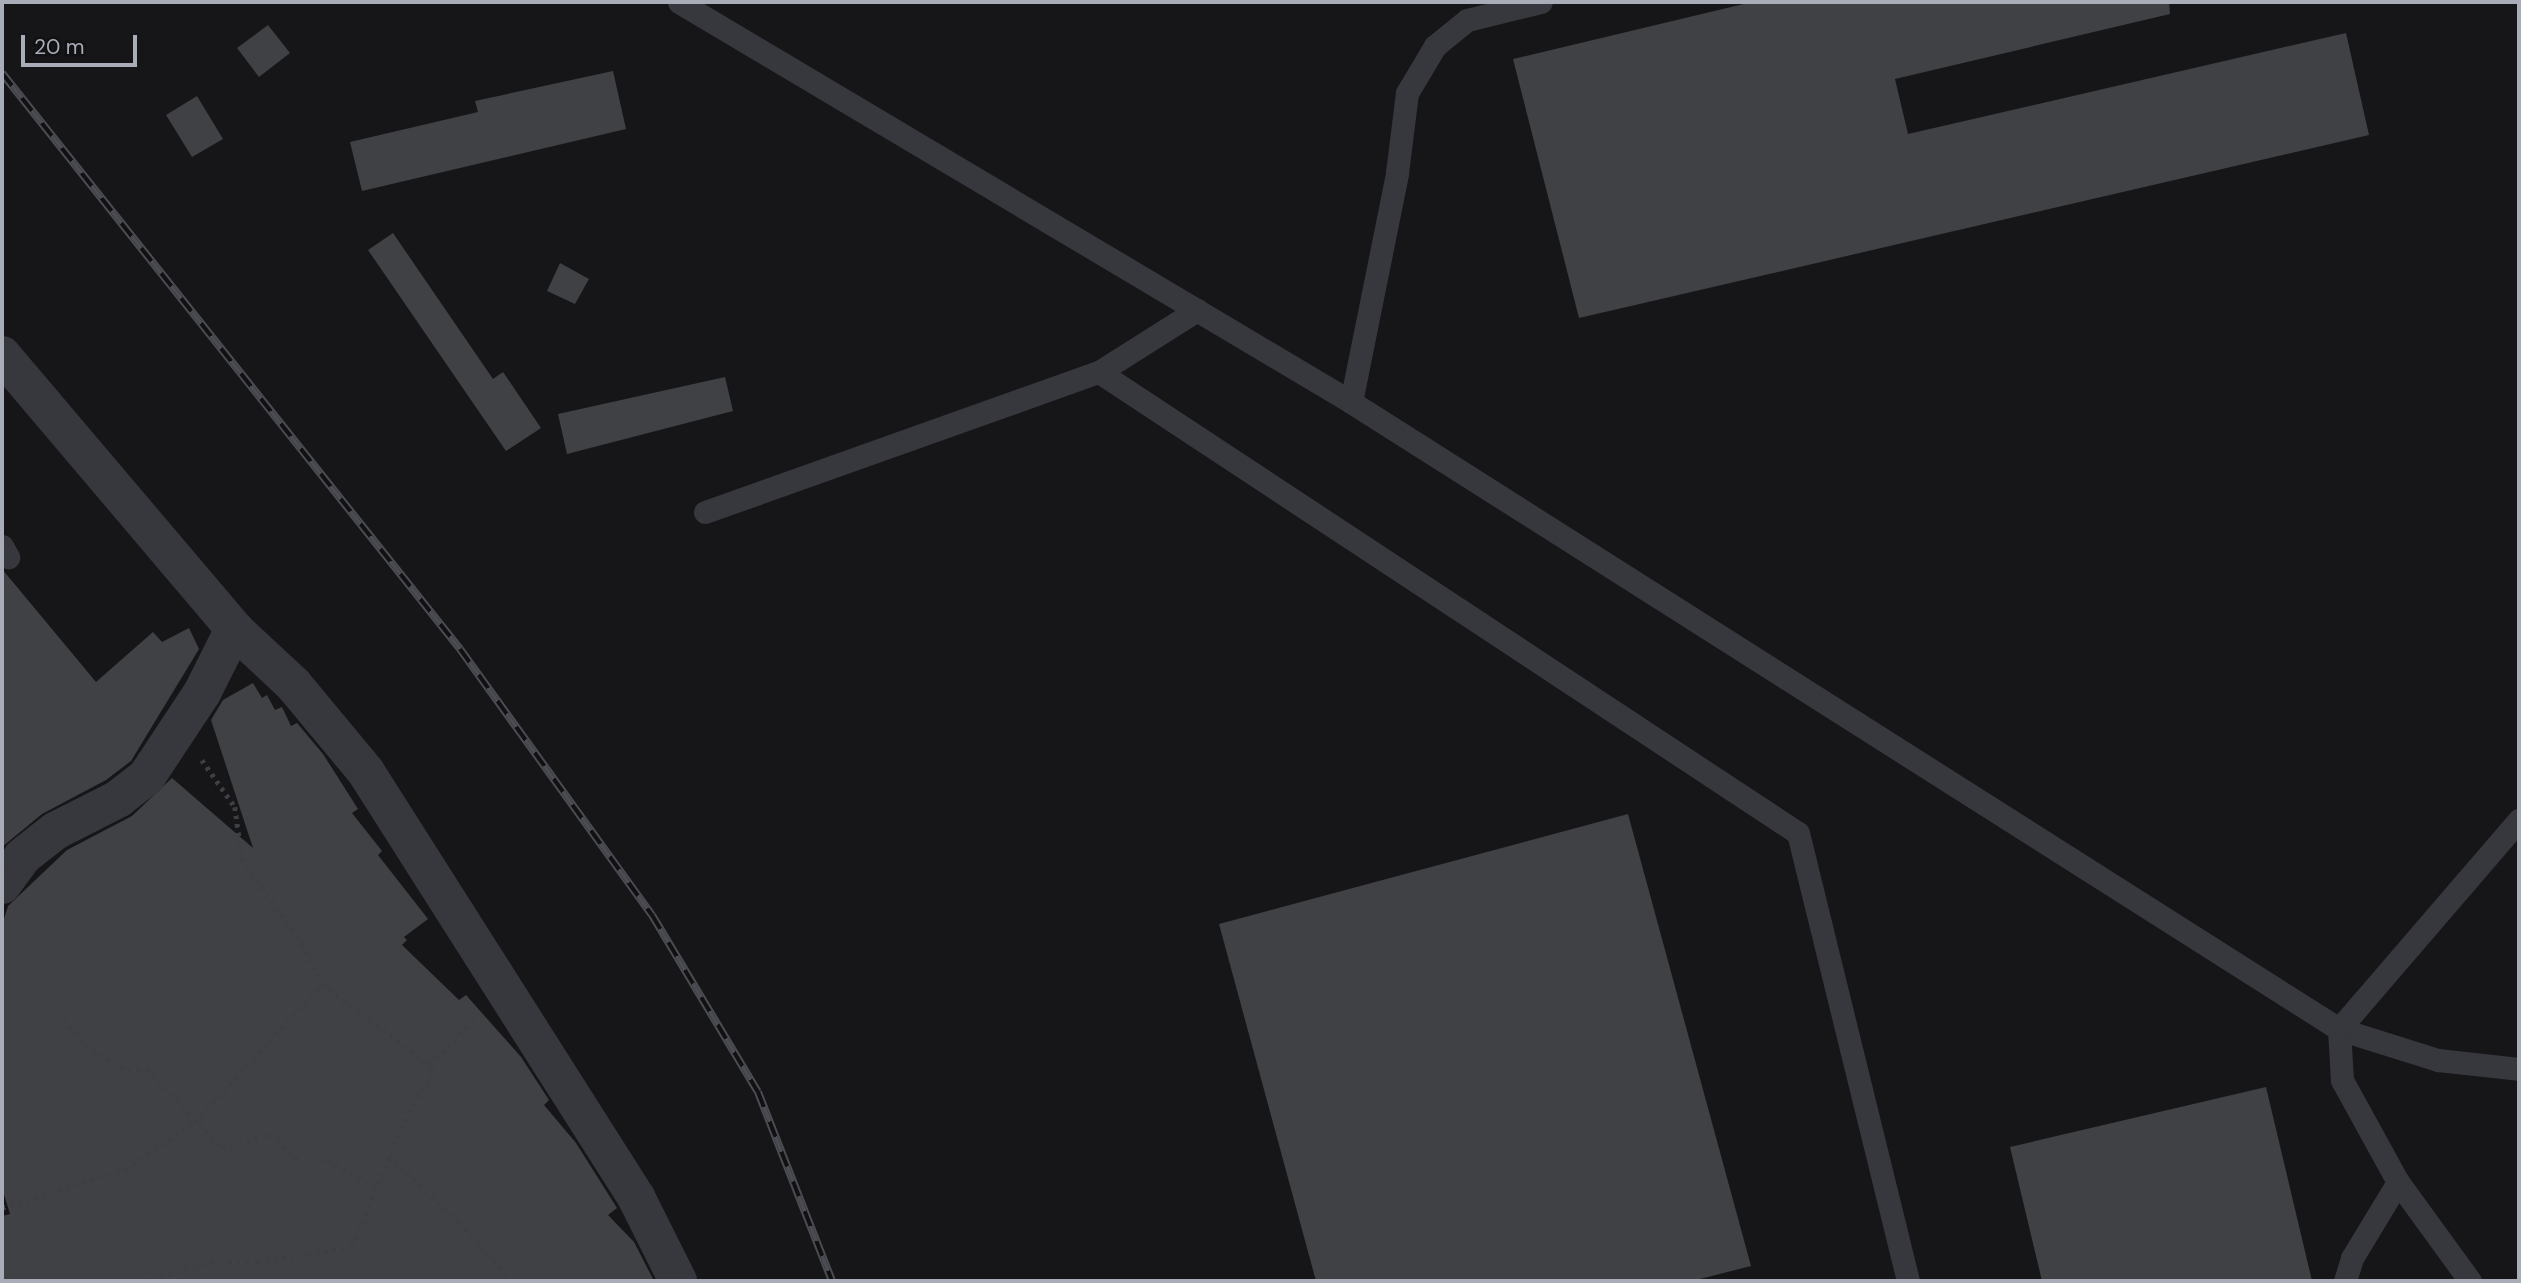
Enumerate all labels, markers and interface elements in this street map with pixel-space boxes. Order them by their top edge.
scale bar [24,21,140,65]
text: 20 m [34,33,85,61]

